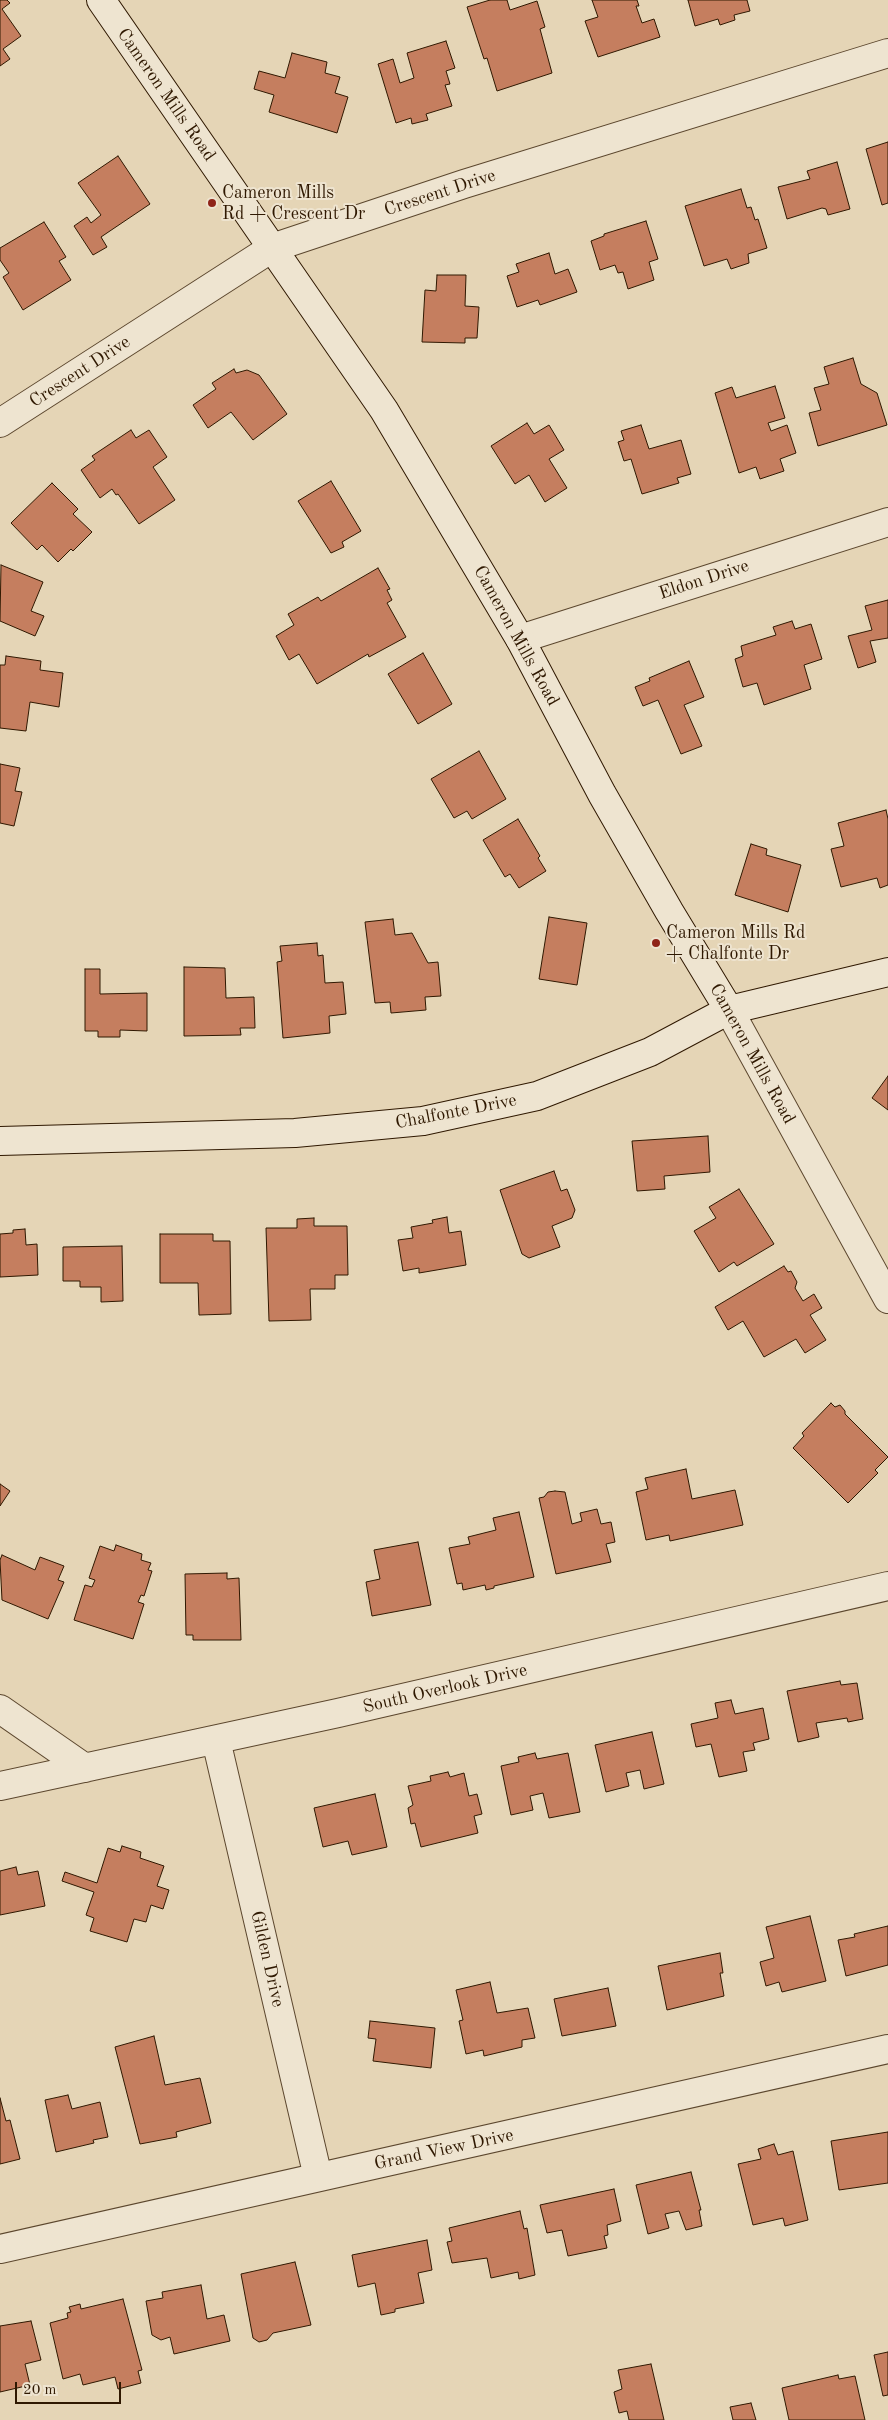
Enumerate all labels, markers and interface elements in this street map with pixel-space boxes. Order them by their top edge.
street label: Cameron Mills Road [112,24,220,166]
street label: Crescent Drive [382,165,498,221]
place label: Cameron Mills Rd + Crescent Dr [222,182,365,224]
marker: Cameron Mills Rd + Crescent Dr [206,197,218,209]
street label: Crescent Drive [25,331,135,413]
street label: Eldon Drive [656,555,752,605]
street label: Cameron Mills Road [468,562,564,710]
place label: Cameron Mills Rd + Chalfonte Dr [666,922,805,964]
marker: Cameron Mills Rd + Chalfonte Dr [650,937,662,949]
street label: Cameron Mills Road [704,980,800,1128]
street label: Chalfonte Drive [394,1090,518,1134]
street label: South Overlook Drive [361,1660,529,1718]
street label: Gilden Drive [245,1909,289,2009]
street label: Grand View Drive [372,2125,516,2175]
scale bar [18,2372,124,2404]
text: 20 m [23,2383,57,2398]

